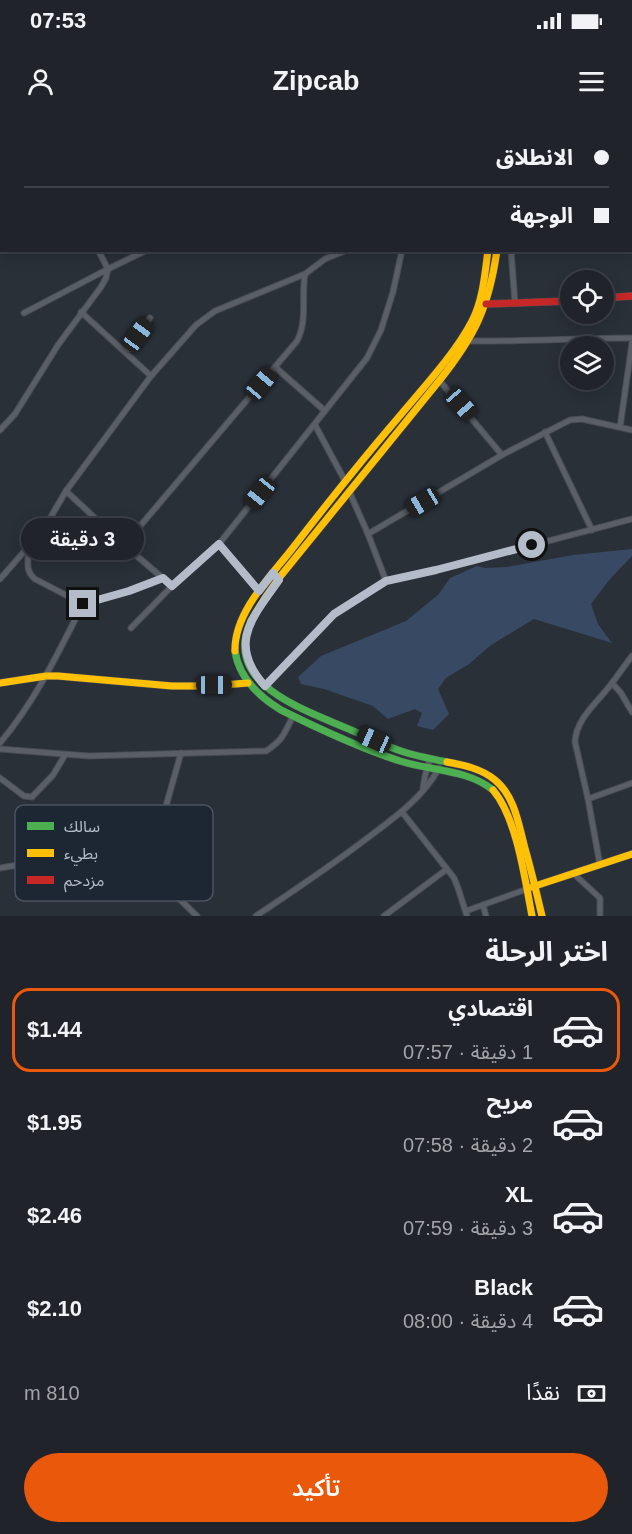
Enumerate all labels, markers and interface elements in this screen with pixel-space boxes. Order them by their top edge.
text: 07:53 [30,8,86,33]
icon: person [24,65,57,98]
icon: menu [575,65,608,98]
text: Zipcab [273,66,360,96]
text: الانطلاق [496,145,573,170]
text: الوجهة [510,203,573,228]
map controls [560,270,614,390]
button: locate [560,270,614,324]
car [120,315,156,355]
button: layers [560,336,614,390]
car [243,364,279,404]
car [442,385,480,423]
car [242,473,278,513]
car [403,485,443,519]
callout: 3 دقيقة [22,517,144,559]
text: 3 دقيقة [50,528,115,550]
route start [518,531,545,558]
route end [69,590,96,617]
car [196,676,232,694]
car [354,724,394,756]
legend [15,805,213,901]
text: سالك [64,818,100,835]
text: بطيء [64,845,98,866]
text: مزدحم [64,872,104,893]
text: اختر الرحلة [485,937,608,967]
text: اقتصادي [448,996,533,1021]
icon: car [551,1003,605,1057]
text: $1.44 [27,1017,82,1042]
text: 1 دقيقة · 07:57 [403,1041,533,1063]
text: مريح [487,1089,533,1114]
icon: car [551,1096,605,1150]
text: $1.95 [27,1110,82,1135]
text: 2 دقيقة · 07:58 [403,1134,533,1156]
text: XL [505,1182,533,1207]
icon: car [551,1189,605,1243]
text: $2.46 [27,1203,82,1228]
text: 3 دقيقة · 07:59 [403,1217,533,1239]
text: Black [474,1275,533,1300]
icon: car [551,1282,605,1336]
text: $2.10 [27,1296,82,1321]
text: 4 دقيقة · 08:00 [403,1310,533,1332]
icon: cash [575,1377,608,1410]
text: نقدًا [526,1380,560,1405]
text: 810 m [24,1382,80,1404]
button: تأكيد [24,1453,608,1522]

